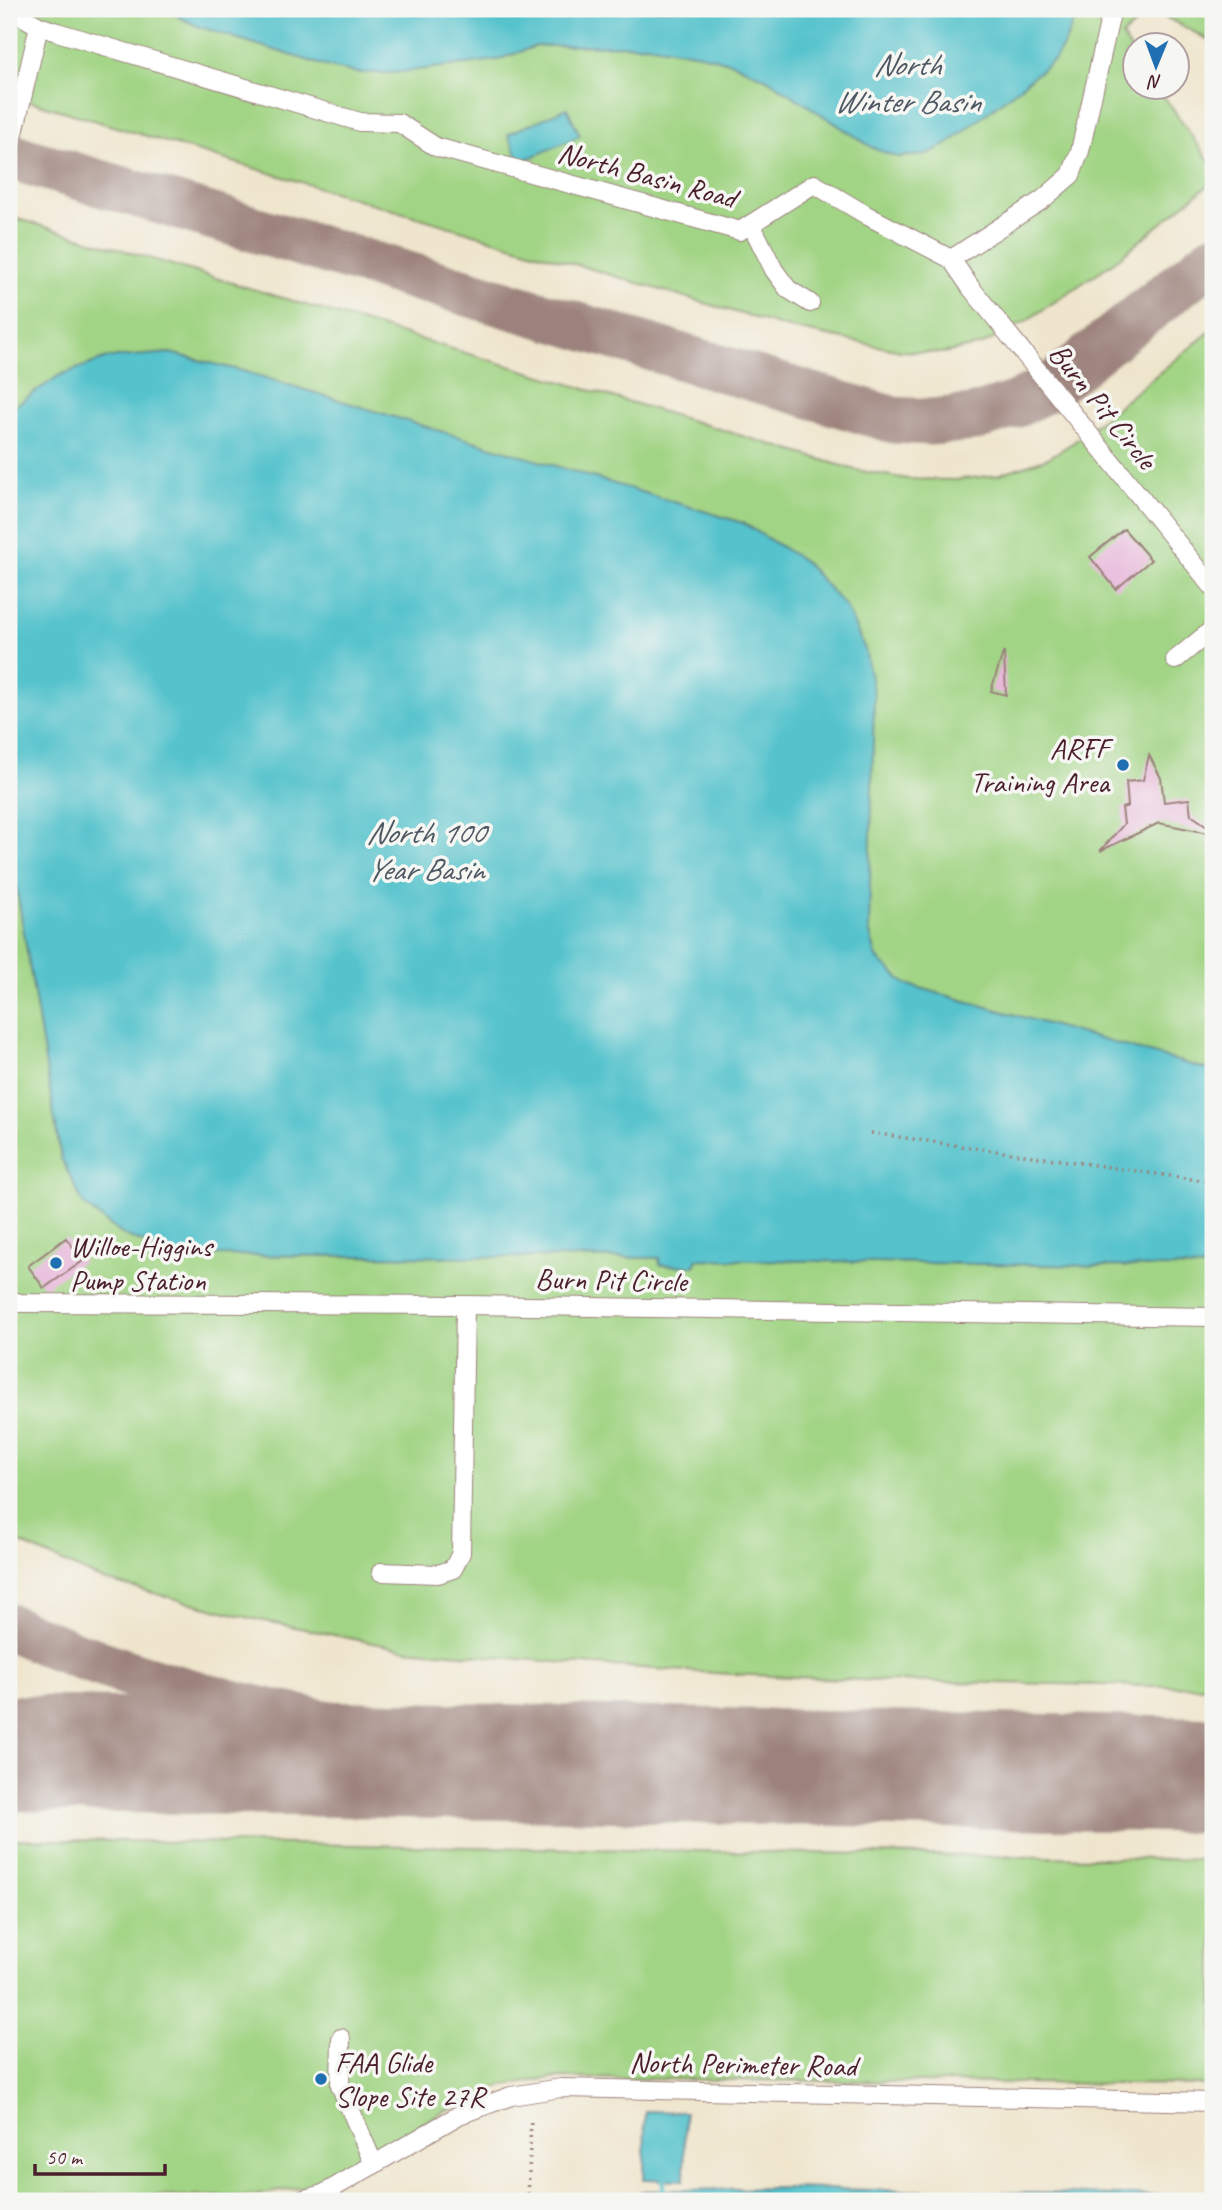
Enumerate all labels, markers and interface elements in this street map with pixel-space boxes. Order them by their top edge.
north arrow [1120,32,1190,102]
water label: North Winter Basin [834,44,982,122]
text: N [1146,70,1162,94]
street label: North Basin Road [554,133,744,218]
street label: Burn Pit Circle [1041,335,1167,479]
place label: ARFF Training Area [970,729,1114,801]
marker: ARFF Training Area [1115,757,1131,773]
water label: North 100 Year Basin [366,812,491,890]
place label: Willoe-Higgins Pump Station [70,1227,215,1299]
marker: Willoe-Higgins Pump Station [48,1255,64,1271]
street label: Burn Pit Circle [535,1260,689,1300]
place label: FAA Glide Slope Site 27R [335,2043,488,2115]
street label: North Perimeter Road [629,2043,861,2085]
marker: FAA Glide Slope Site 27R [313,2071,329,2087]
scale bar [35,2133,164,2177]
text: 50 m [46,2144,84,2170]

